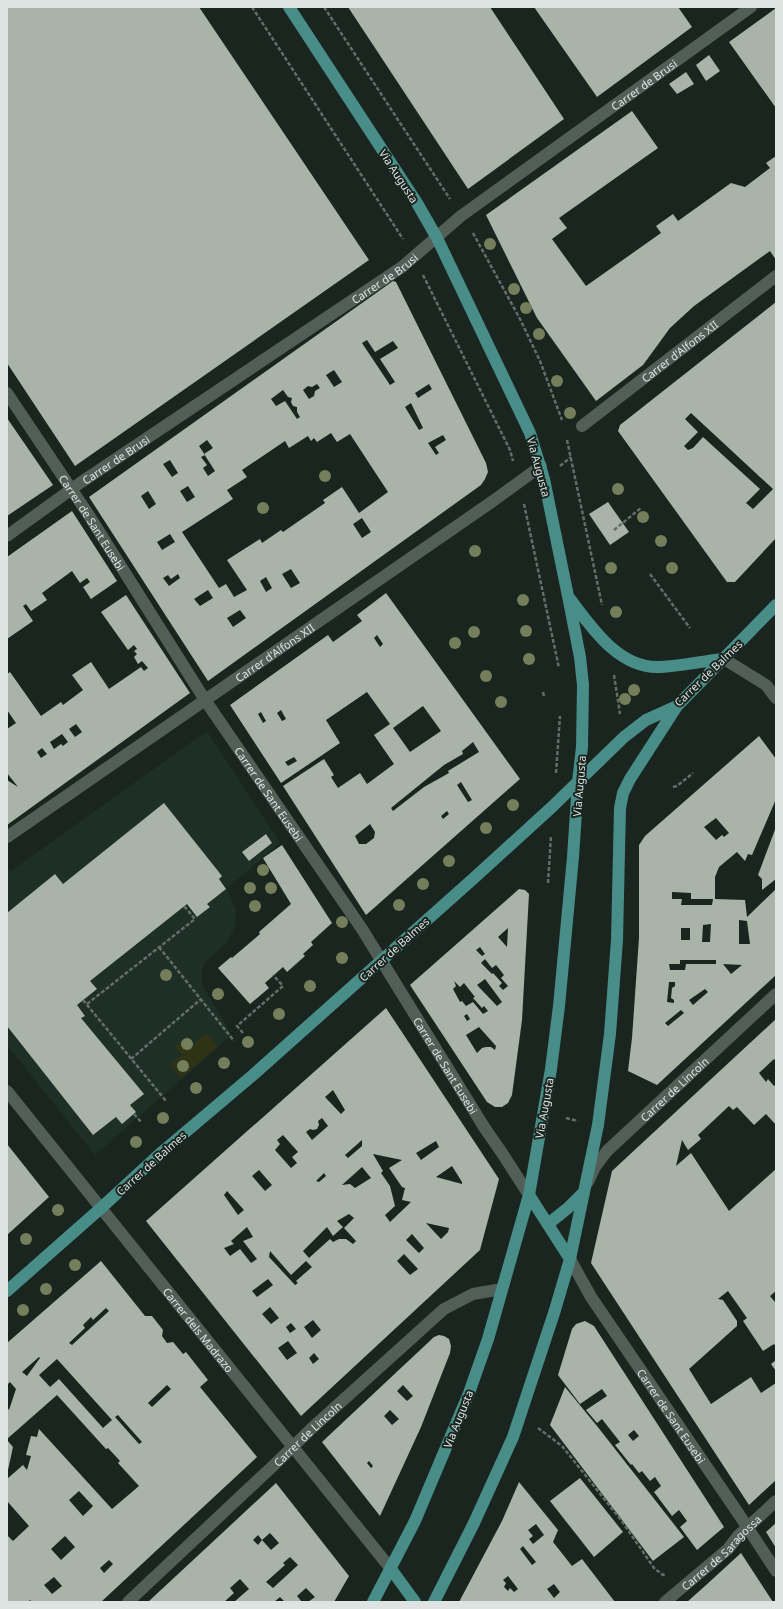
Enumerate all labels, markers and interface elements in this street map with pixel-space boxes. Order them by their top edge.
street label: Carrer de Brusi [608,55,680,113]
street label: Via Augusta [376,146,422,206]
street label: Carrer de Brusi [348,249,421,307]
street label: Carrer d'Alfons XII [638,316,721,385]
street label: Carrer de Brusi [79,431,152,487]
street label: Via Augusta [524,435,554,499]
street label: Carrer de Sant Eusebi [56,471,129,573]
street label: Carrer d'Alfons XII [232,619,317,685]
street label: Carrer de Balmes [671,637,745,709]
street label: Carrer de Sant Eusebi [232,744,307,844]
street label: Via Augusta [569,755,589,817]
street label: Carrer de Balmes [356,914,432,984]
street label: Carrer de Sant Eusebi [410,1014,482,1117]
street label: Carrer de Lincoln [636,1053,712,1124]
street label: Via Augusta [531,1077,557,1139]
street label: Carrer de Balmes [113,1128,189,1198]
street label: Carrer dels Madrazo [160,1284,238,1375]
street label: Carrer de Sant Eusebi [634,1365,709,1466]
street label: Via Augusta [440,1388,476,1450]
street label: Carrer de Lincoln [270,1398,345,1469]
street label: Carrer de Saragossa [678,1511,764,1593]

